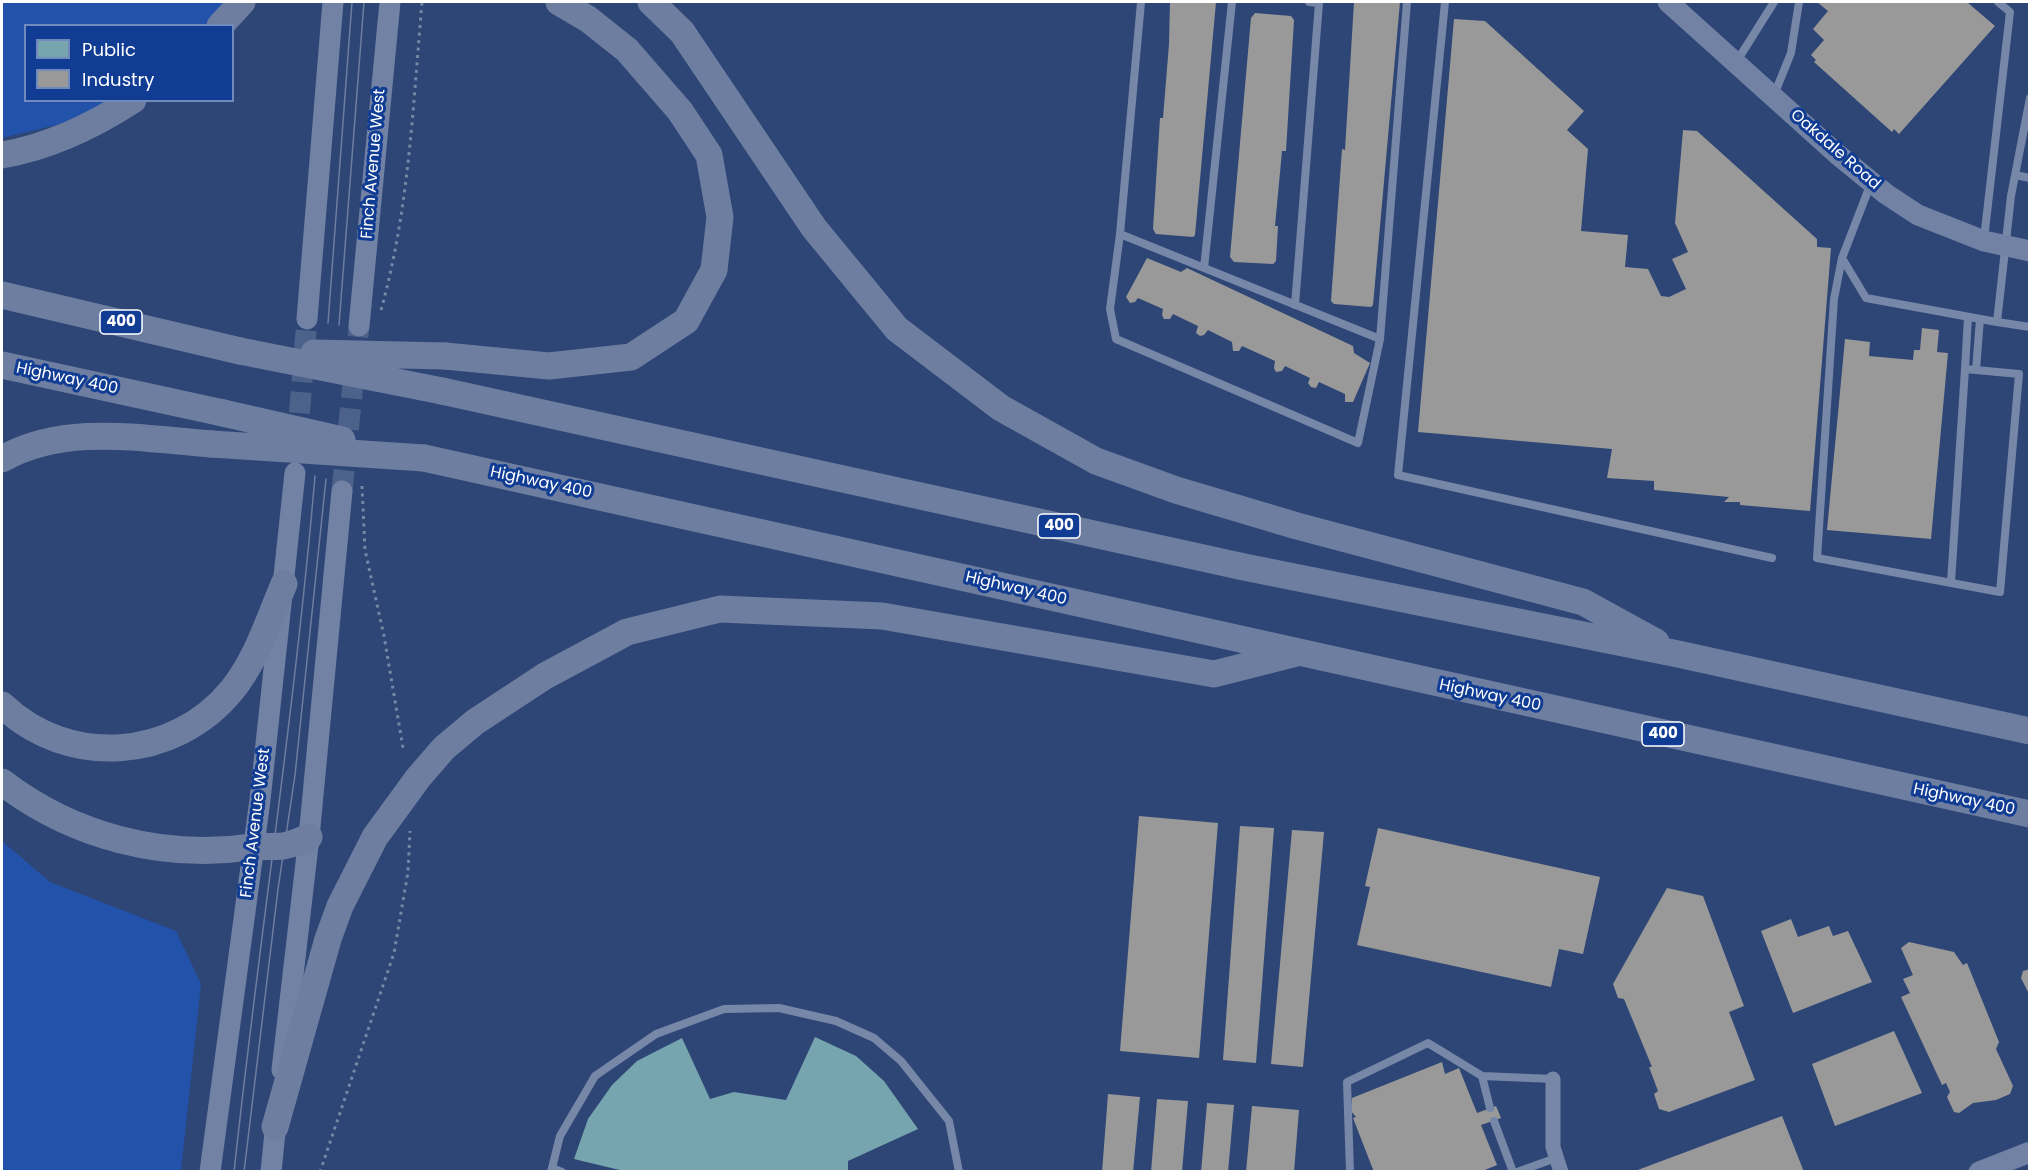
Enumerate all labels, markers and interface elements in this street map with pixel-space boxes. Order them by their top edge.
legend [24,24,234,102]
text: Public [82,37,136,62]
text: Industry [82,67,154,92]
street label: Finch Avenue West [358,88,390,240]
street label: Oakdale Road [1786,106,1884,194]
road number: 400 [100,310,142,334]
street label: Highway 400 [14,359,120,399]
street label: Highway 400 [488,463,594,503]
road number: 400 [1038,514,1080,538]
street label: Highway 400 [963,568,1069,610]
street label: Highway 400 [1437,676,1543,716]
road number: 400 [1642,722,1684,746]
street label: Finch Avenue West [237,747,275,899]
street label: Highway 400 [1911,780,2017,820]

